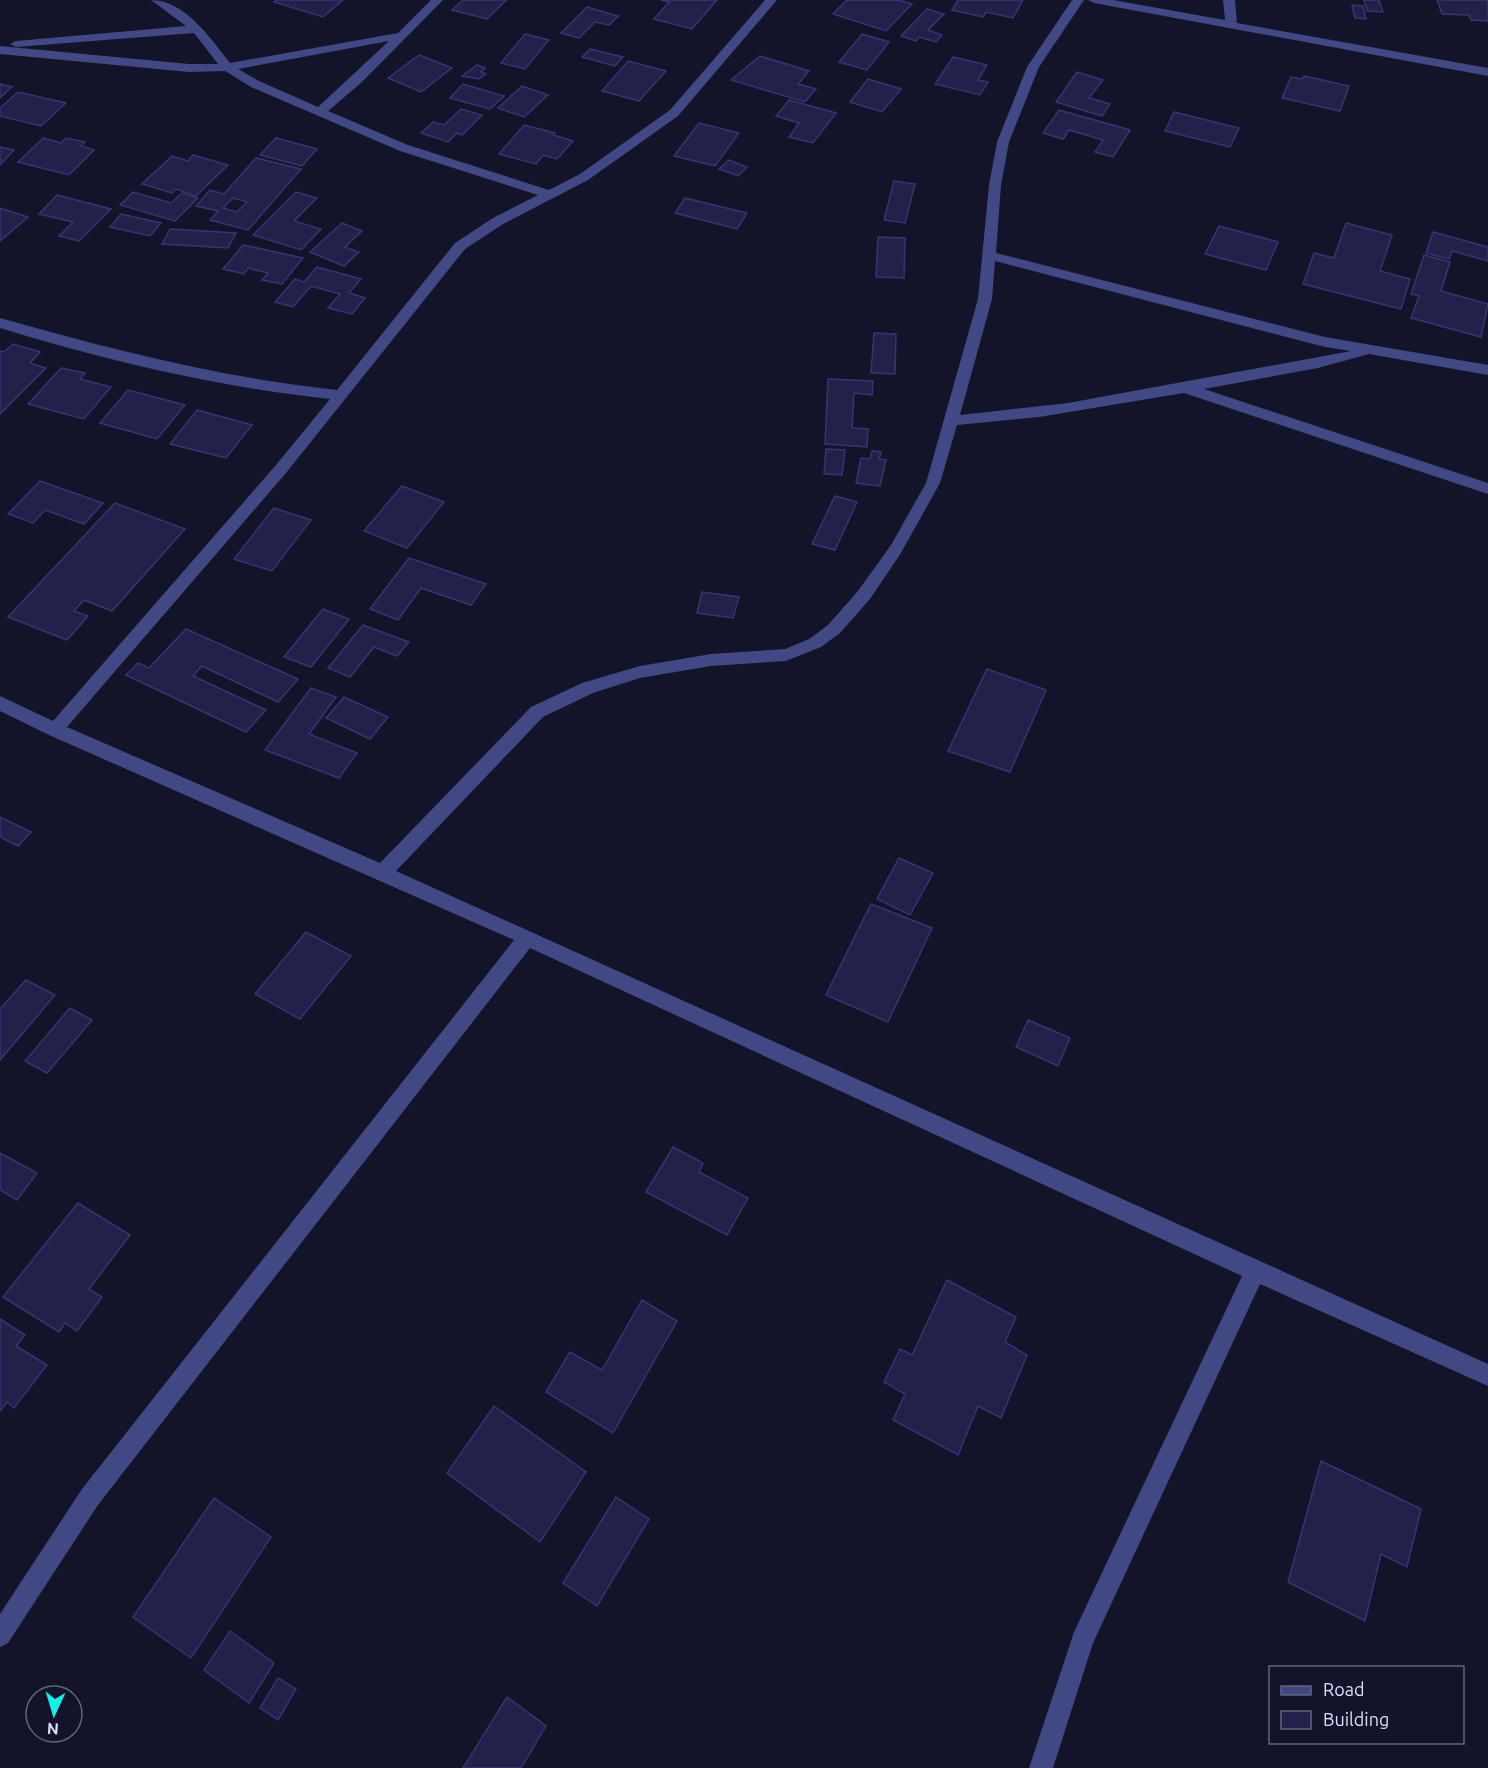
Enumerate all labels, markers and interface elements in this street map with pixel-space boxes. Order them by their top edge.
legend [1269,1666,1464,1744]
text: Road [1323,1679,1365,1699]
north arrow [24,1684,84,1744]
text: Building [1323,1709,1389,1729]
text: N [46,1720,60,1738]

